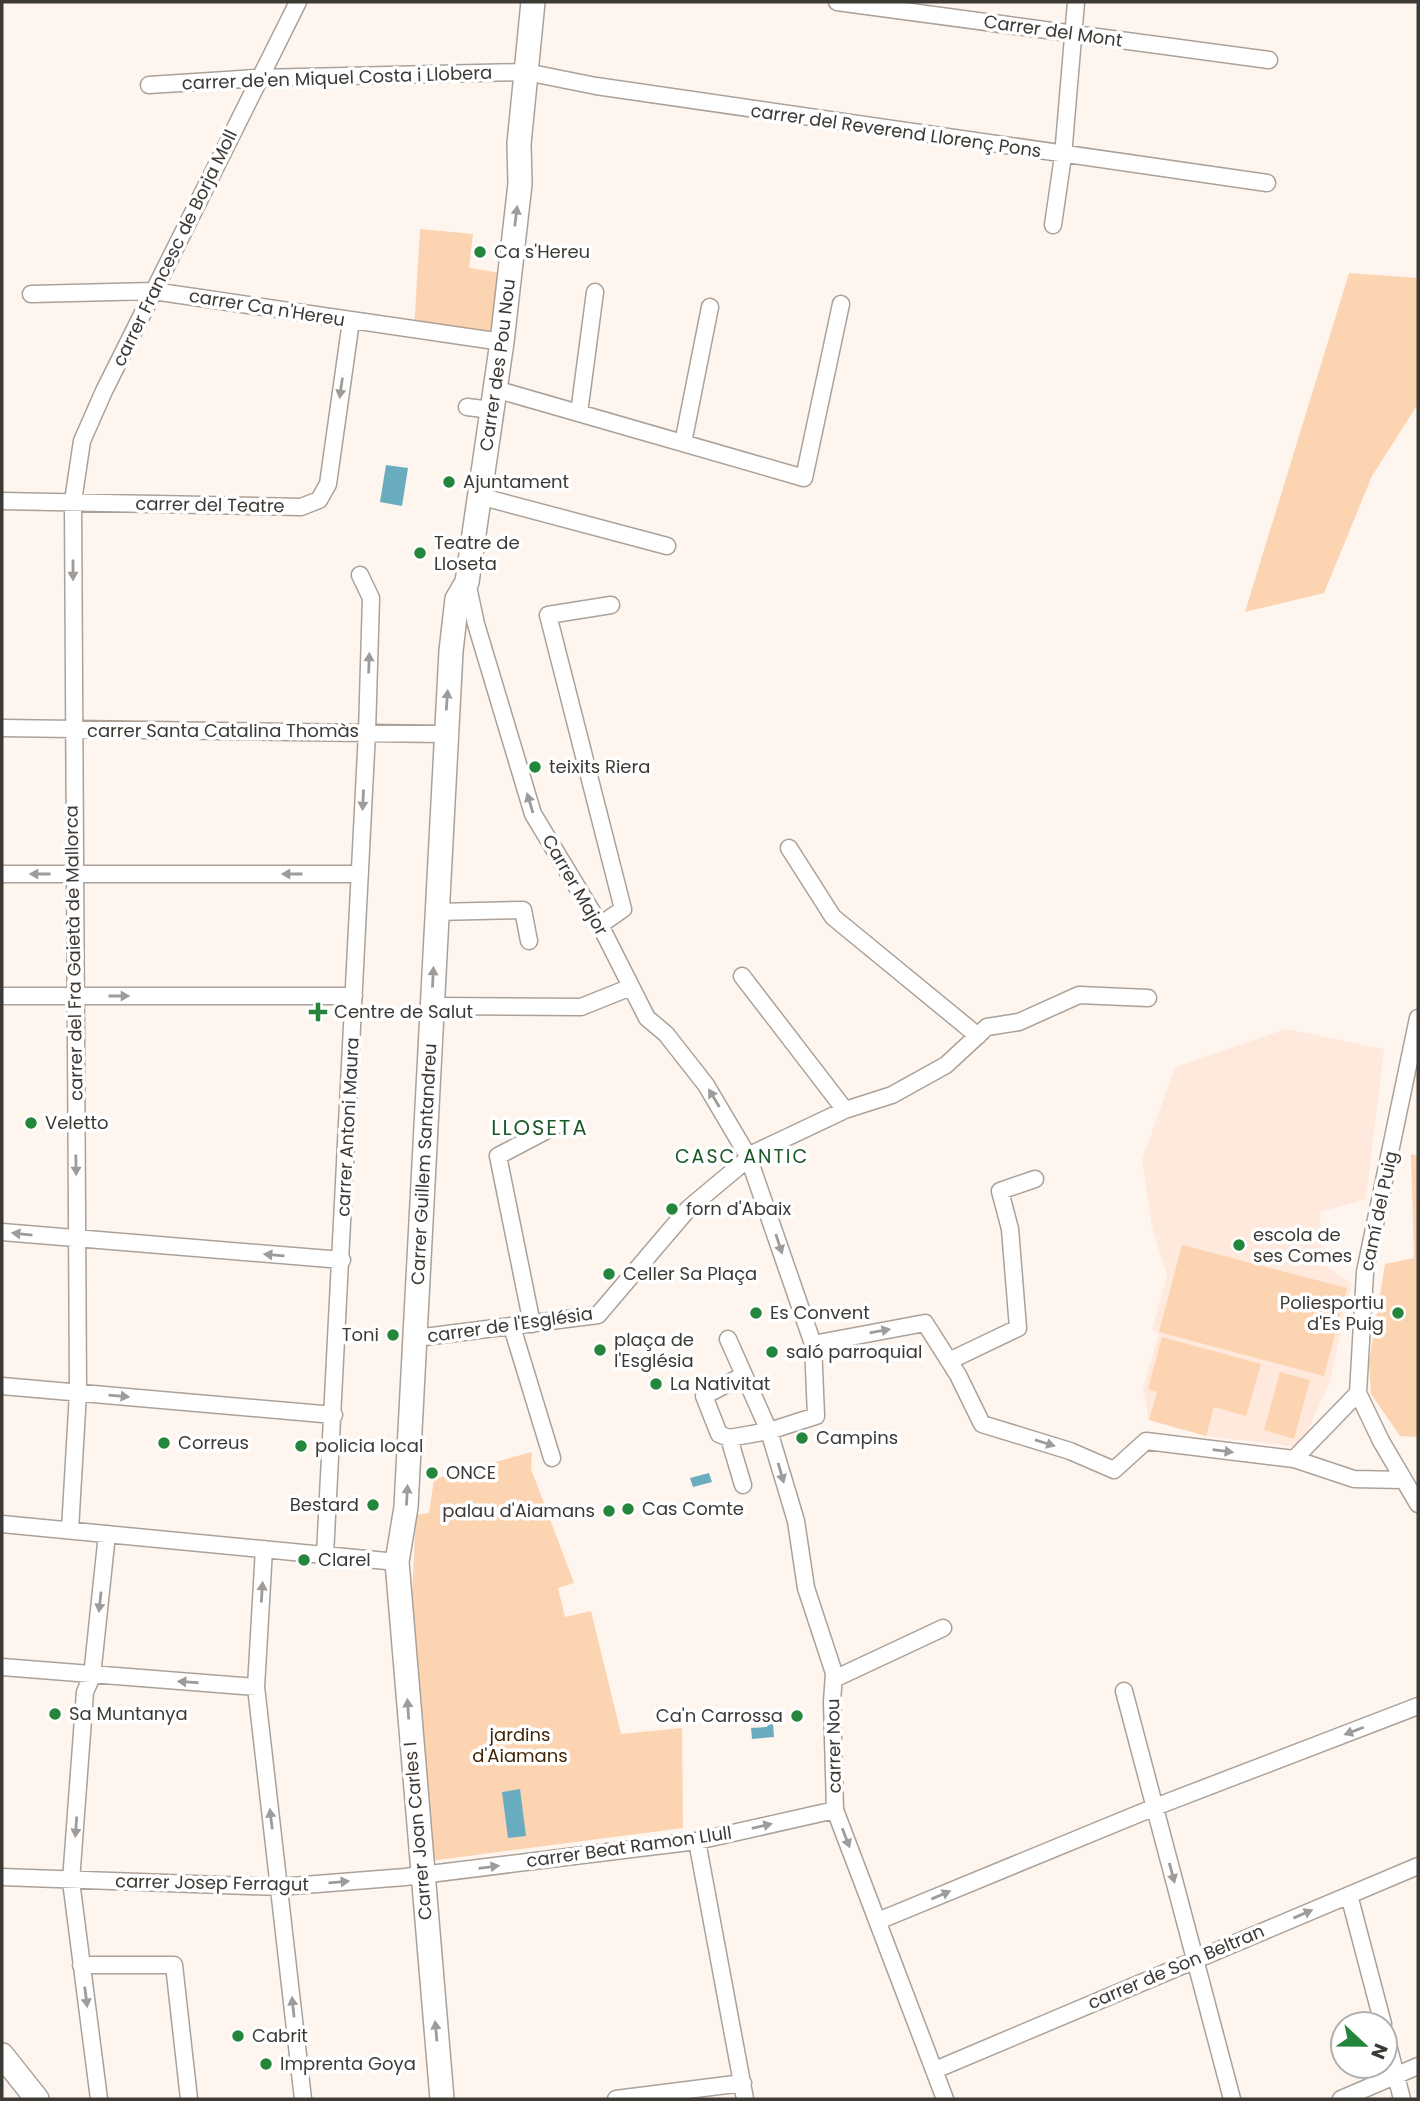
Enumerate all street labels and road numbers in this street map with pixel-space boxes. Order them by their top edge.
street label: Carrer del Mont [982,8,1124,53]
street label: carrer de'en Miquel Costa i Llobera [181,60,493,95]
street label: carrer del Reverend Llorenç Pons [749,98,1043,163]
street label: carrer Francesc de Borja Moll [106,125,243,370]
street label: Carrer des Pou Nou [473,277,521,453]
street label: carrer Ca n'Hereu [187,283,347,332]
street label: carrer del Teatre [135,491,285,518]
street label: carrer Santa Catalina Thomàs [87,718,359,743]
street label: carrer del Fra Gaietà de Mallorca [58,805,89,1101]
street label: Carrer Major [536,830,615,940]
street label: carrer Antoni Maura [330,1037,365,1217]
street label: Carrer Guillem Santandreu [405,1043,442,1285]
street label: camí del Puig [1354,1149,1403,1273]
street label: carrer de l'Església [425,1301,594,1349]
street label: carrer Nou [820,1698,847,1794]
street label: Carrer Joan Carles I [397,1741,438,1921]
street label: carrer Beat Ramon Llull [525,1820,733,1873]
street label: carrer Josep Ferragut [115,1868,309,1897]
street label: carrer de Son Beltran [1084,1918,1268,2015]

